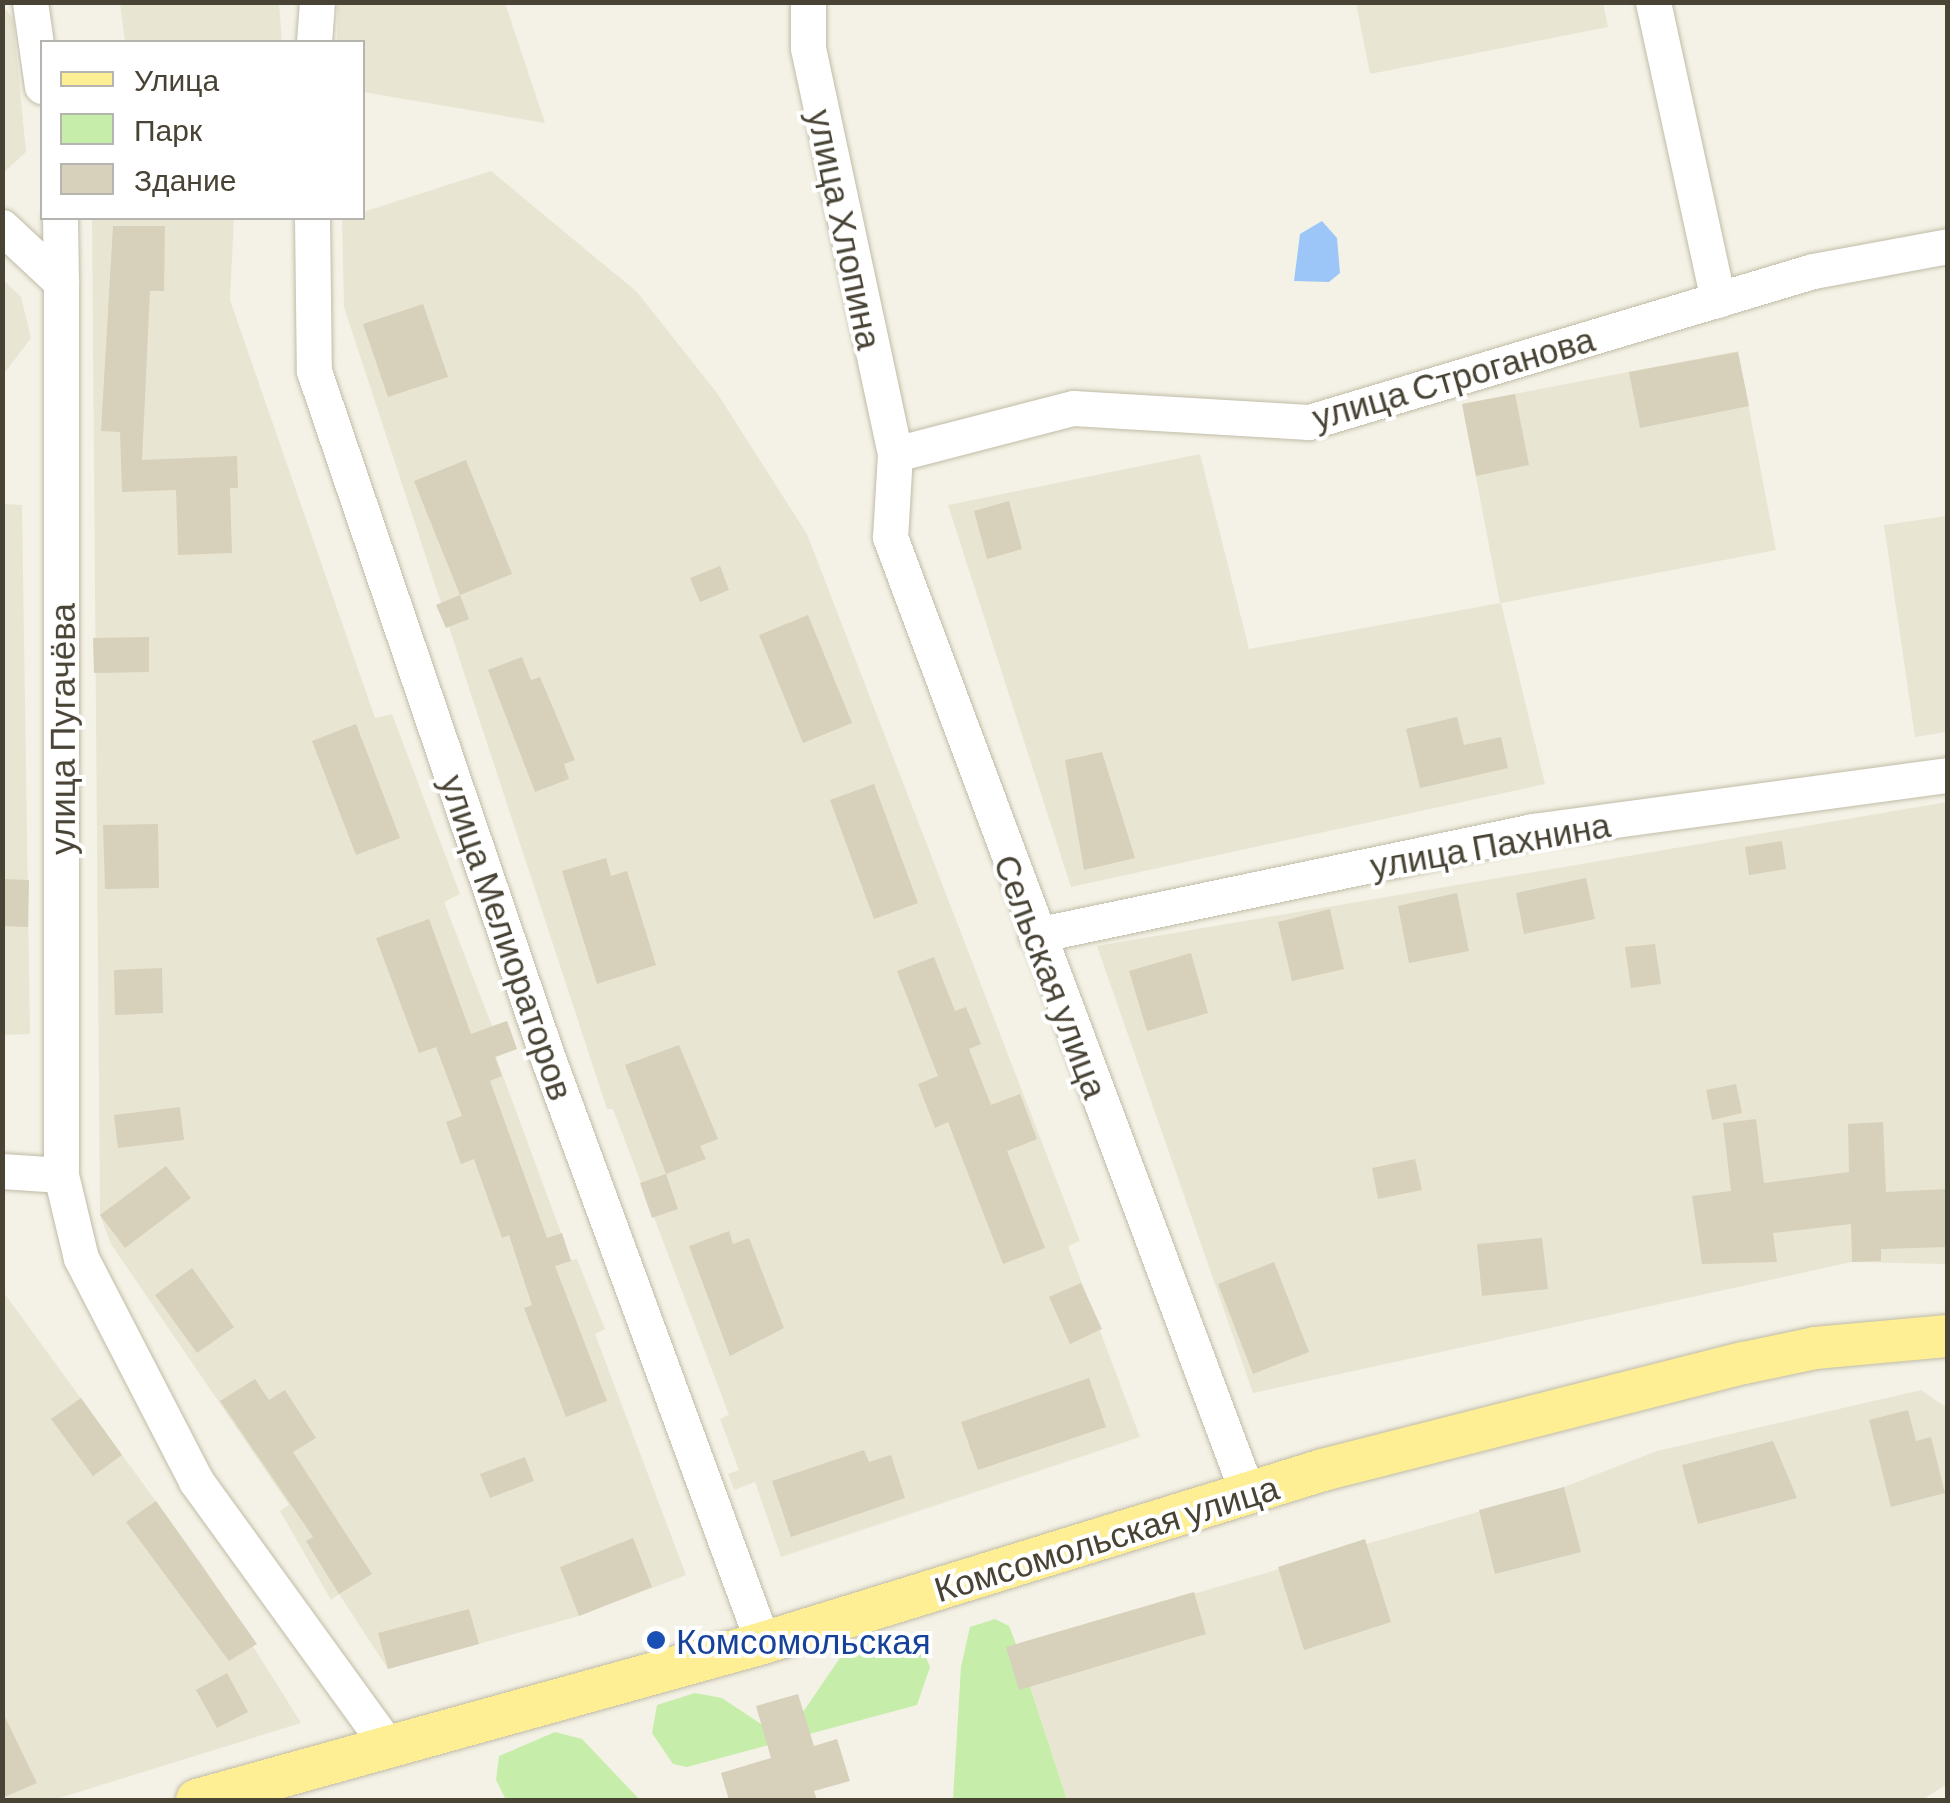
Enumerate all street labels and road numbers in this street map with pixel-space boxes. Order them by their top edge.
street label: улица Хлопина [800,105,892,353]
street label: улица Строганова [1307,317,1599,437]
street label: улица Пугачёва [40,603,82,855]
street label: улица Мелиораторов [433,769,583,1105]
street label: улица Пахнина [1367,802,1613,886]
street label: Сельская улица [986,848,1118,1104]
street label: Комсомольская улица [929,1465,1283,1609]

